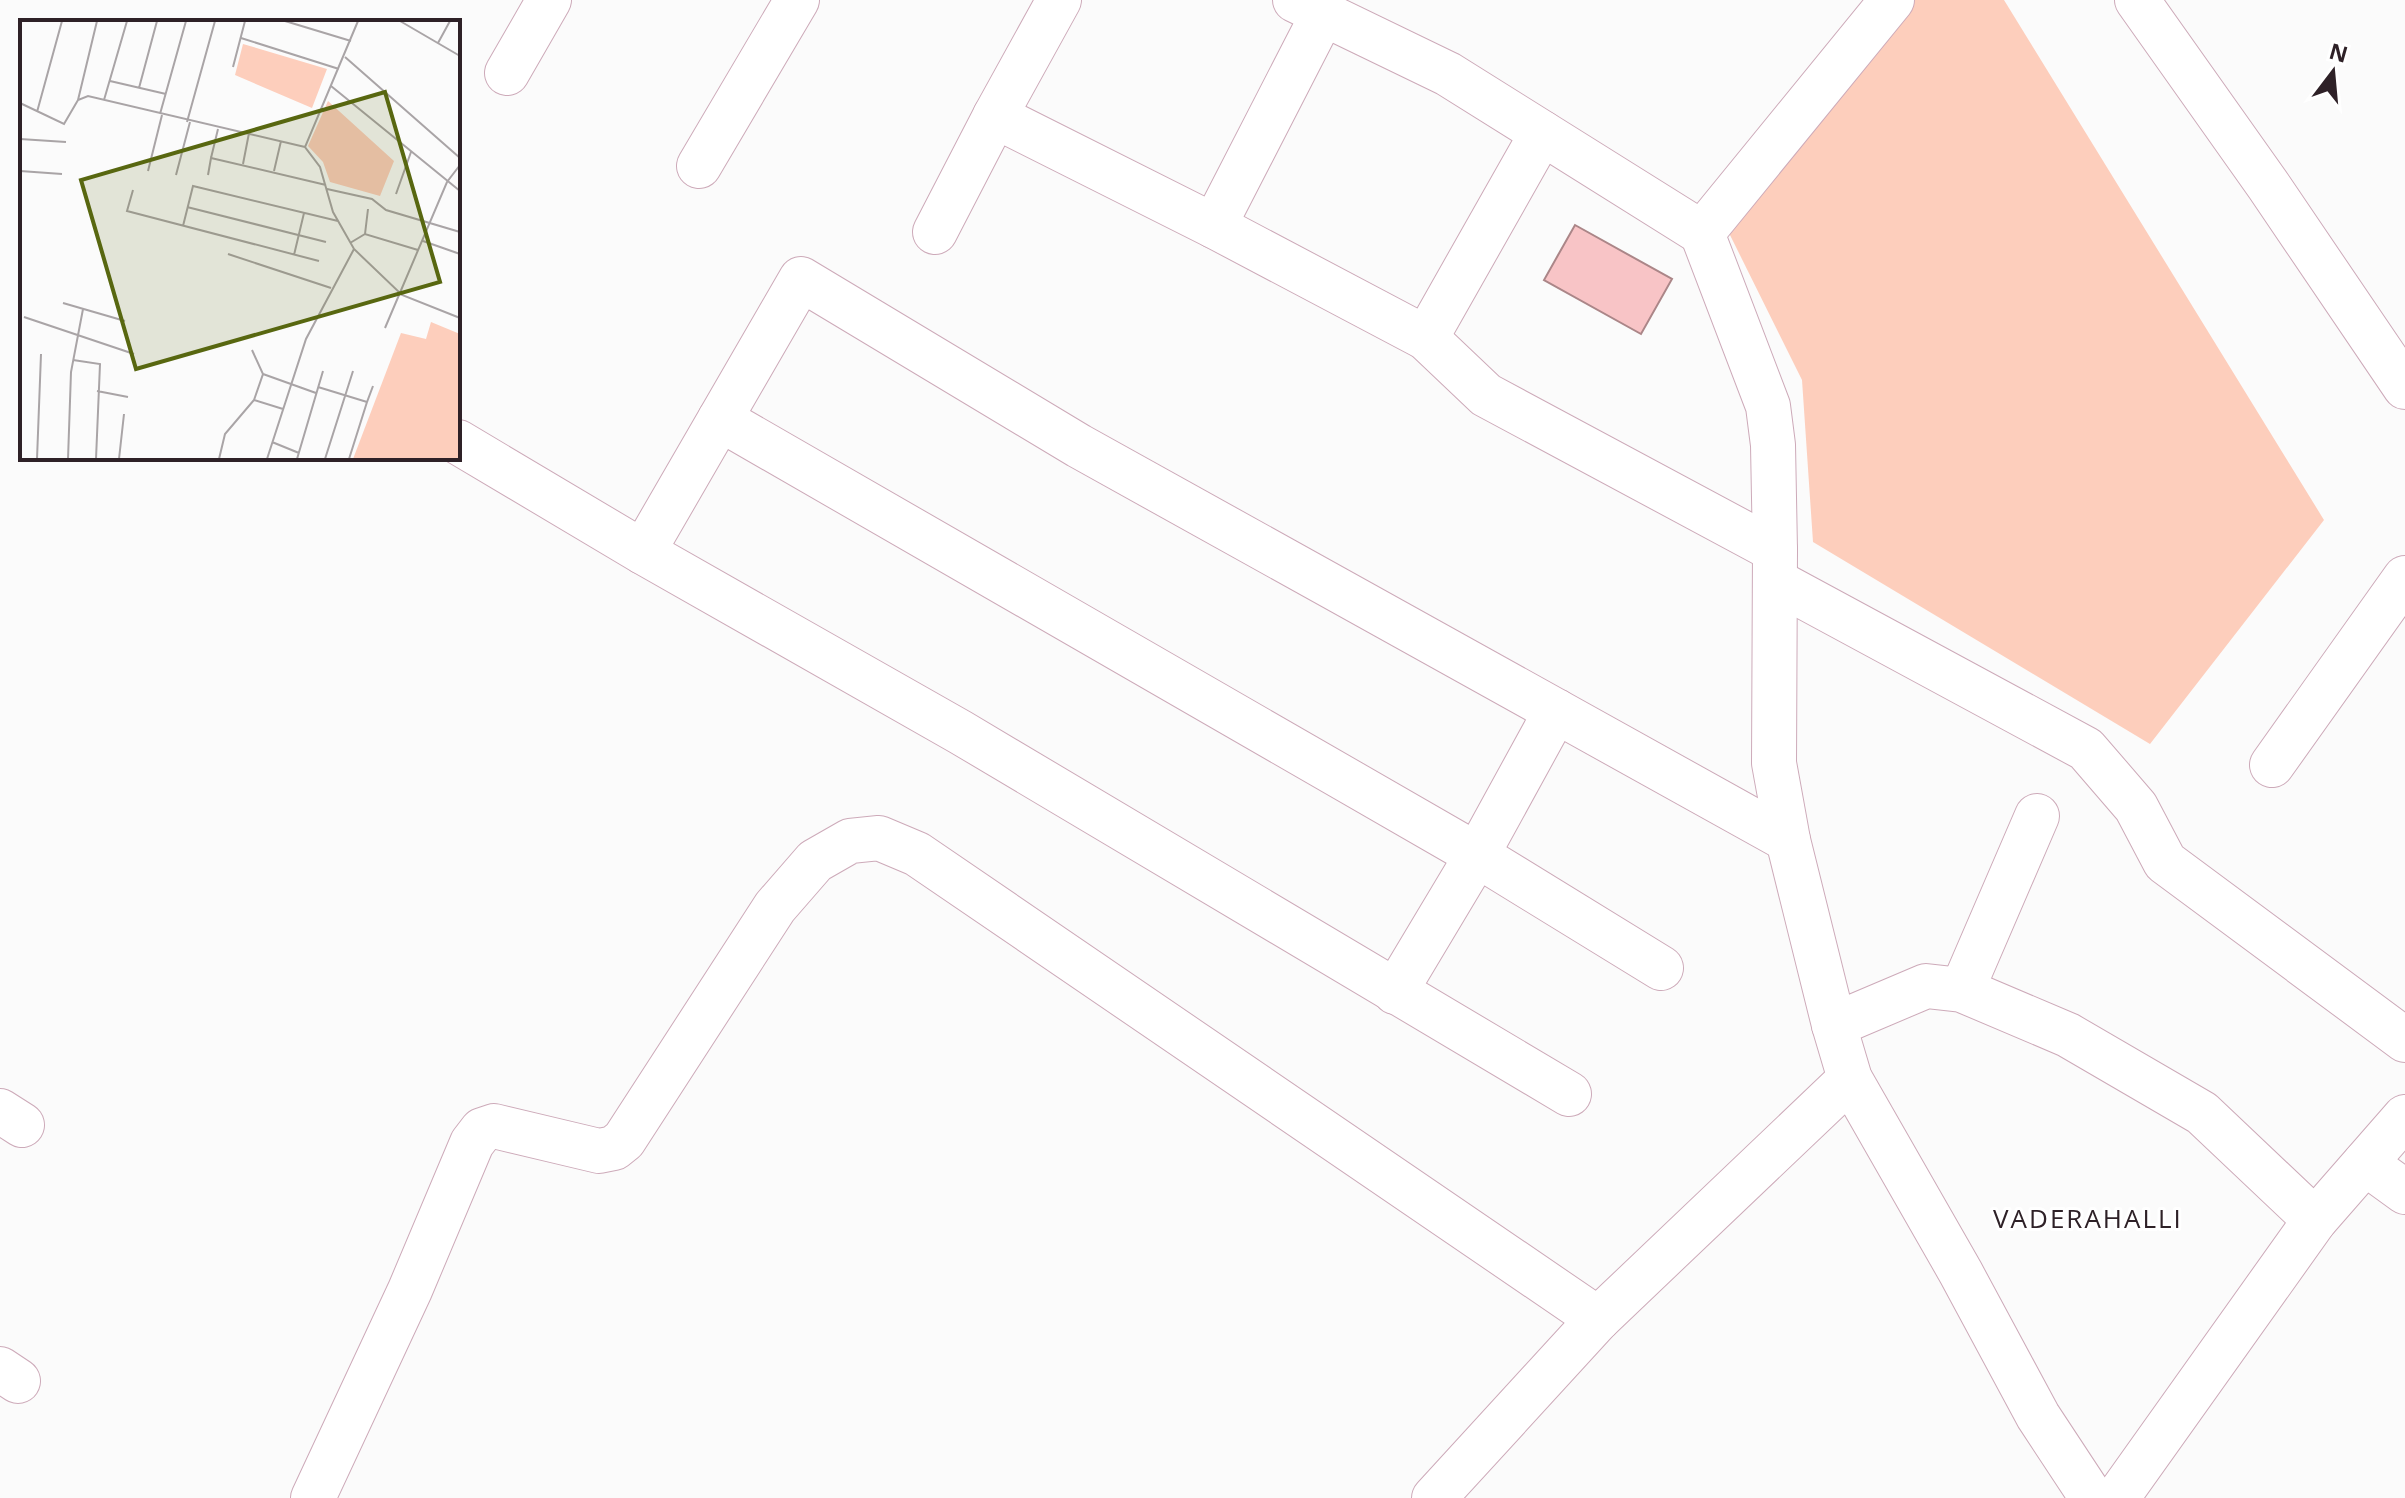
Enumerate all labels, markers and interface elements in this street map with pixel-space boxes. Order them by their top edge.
inset map [20,20,460,460]
north arrow [2293,32,2373,112]
text: N [2326,35,2352,69]
district label: VADERAHALLI [1993,1200,2183,1236]

